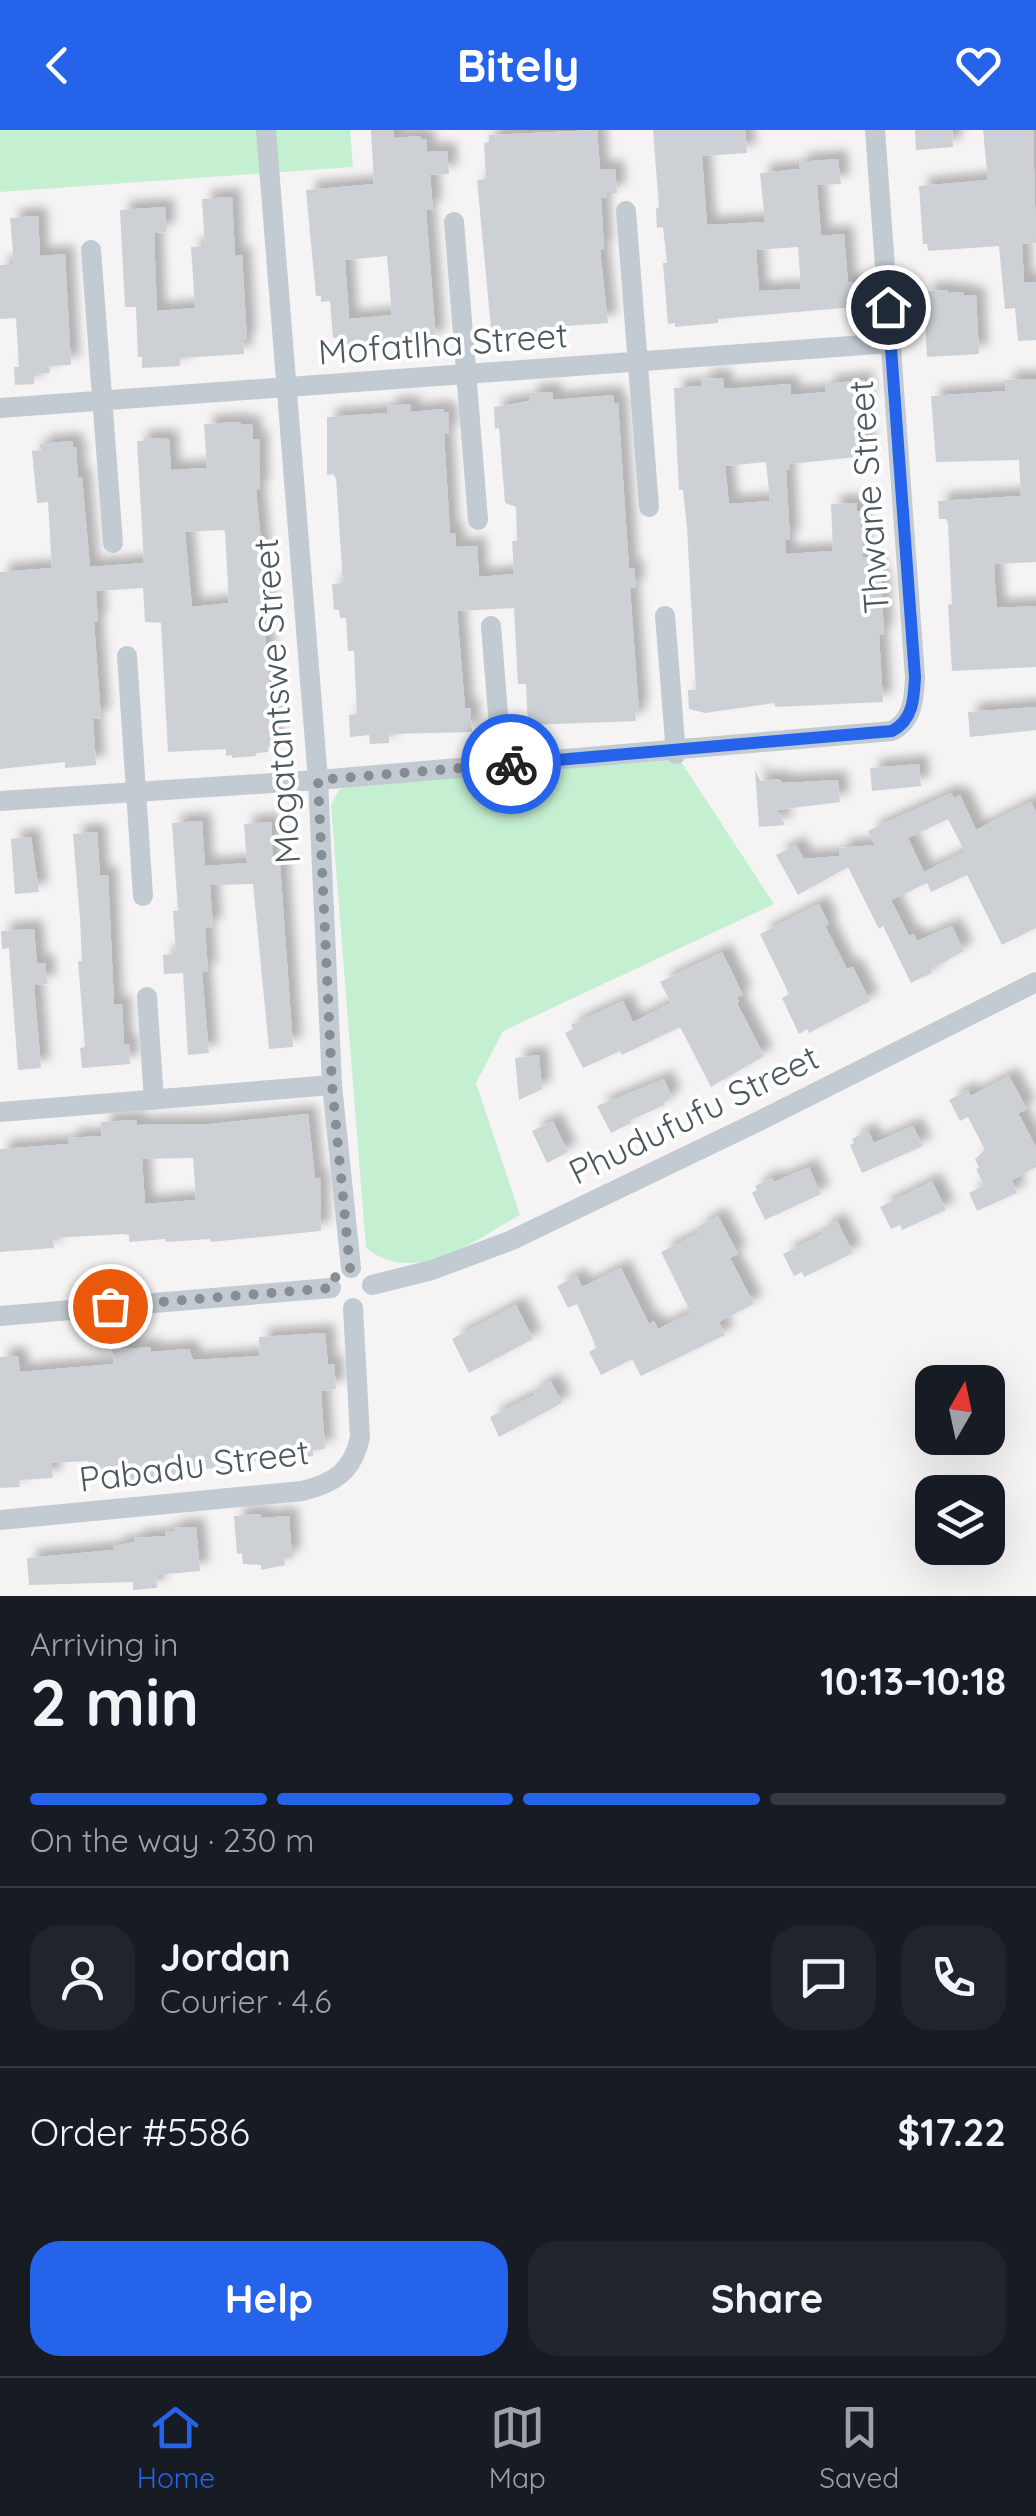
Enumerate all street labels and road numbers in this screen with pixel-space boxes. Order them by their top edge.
street label: Mofatlha Street [317,312,569,374]
street label: Thwane Street [838,379,898,615]
street label: Mogatantswe Street [243,537,309,865]
street label: Phudufufu Street [561,1035,826,1194]
street label: Pabadu Street [76,1429,311,1501]

